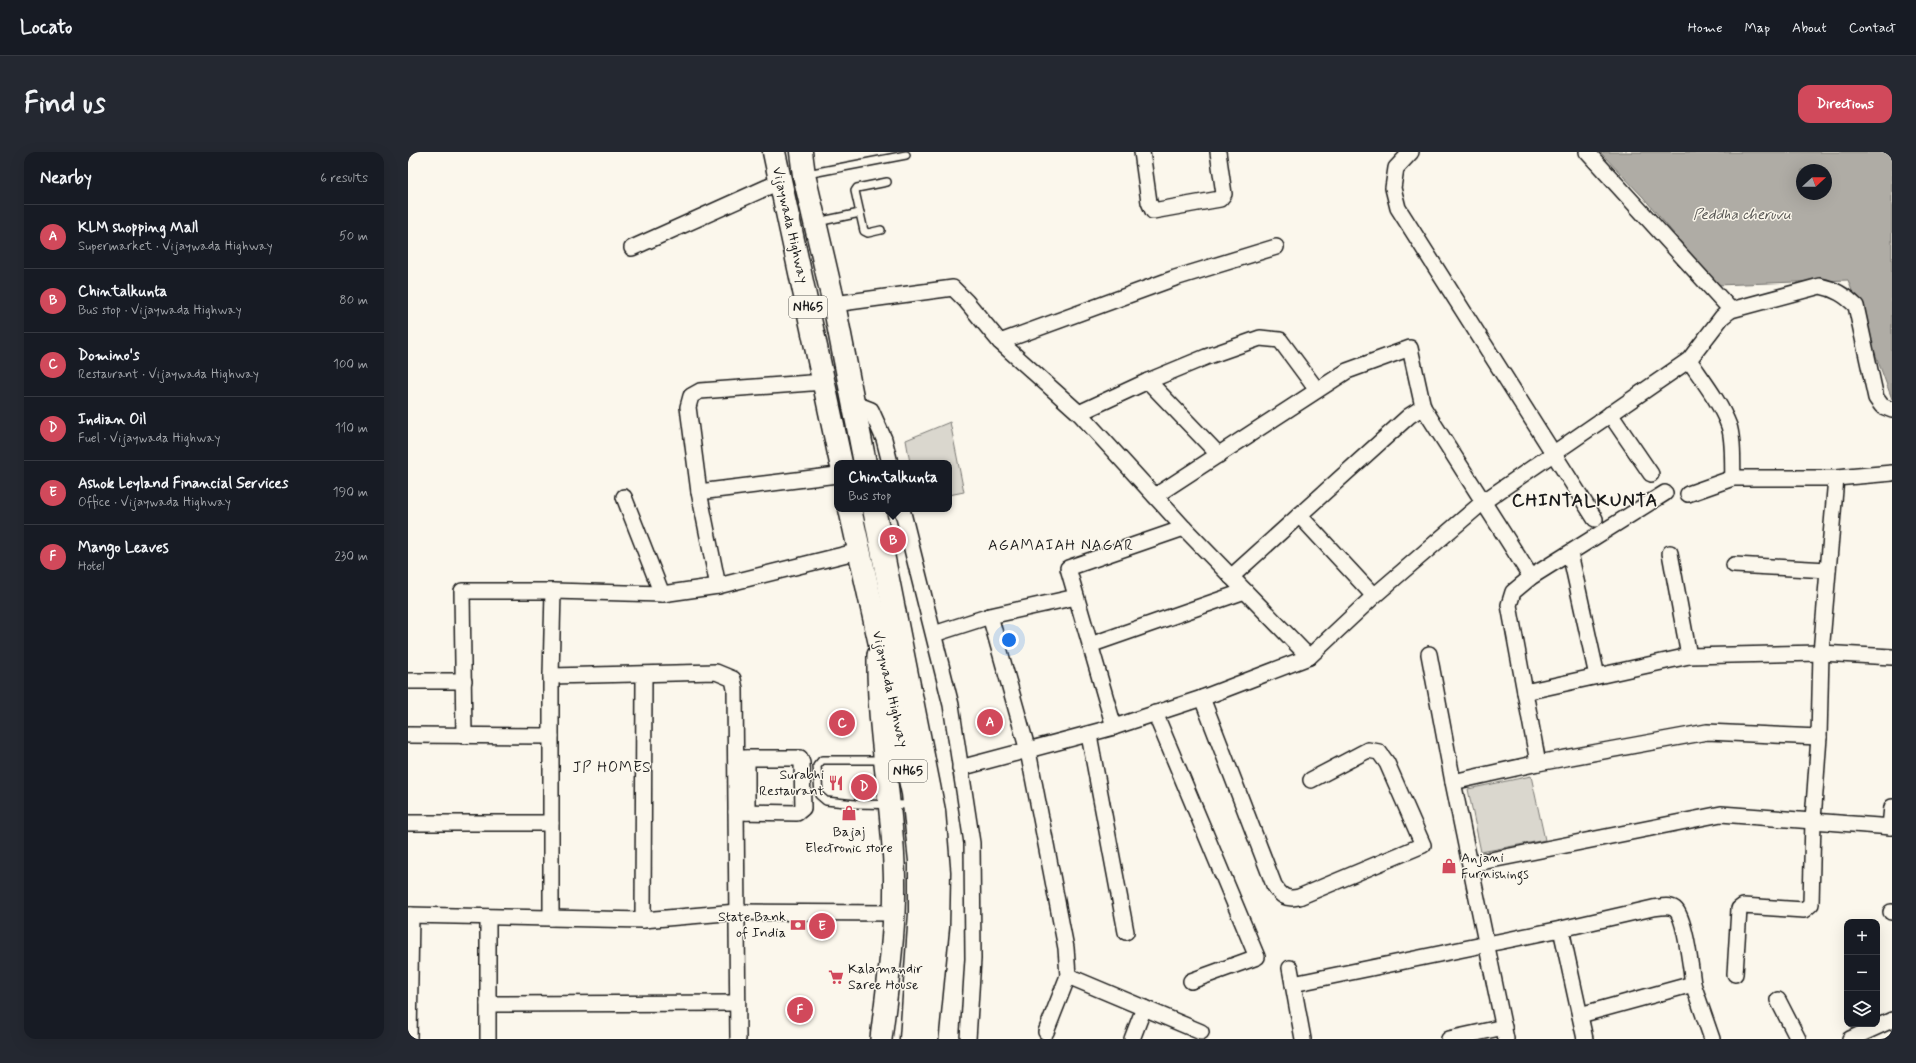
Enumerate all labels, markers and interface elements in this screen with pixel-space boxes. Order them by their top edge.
text: Locato [20,15,72,40]
text: Home [1688,19,1722,37]
text: Map [1744,19,1770,37]
text: About [1792,19,1827,37]
text: Contact [1849,19,1896,37]
button: Directions [1798,85,1892,123]
text: Find us [24,86,105,123]
north arrow [1796,164,1832,200]
street label: Vijaywada Highway [768,165,812,285]
text: Nearby [40,167,92,189]
text: 6 results [320,170,368,187]
water label: Peddha cheruvu [1693,205,1791,225]
text: KLM shopping Mall [78,218,198,238]
text: A [49,228,57,245]
text: 50 m [339,228,368,245]
text: Supermarket · Vijaywada Highway [78,238,273,255]
text: Chintalkunta [78,282,167,302]
text: B [49,292,57,309]
text: 80 m [339,292,368,309]
road number: NH65 [789,296,827,318]
text: Bus stop · Vijaywada Highway [78,302,242,319]
text: Domino's [78,346,140,366]
text: C [48,356,58,373]
text: 100 m [333,356,368,373]
text: Restaurant · Vijaywada Highway [78,366,259,383]
text: Indian Oil [78,410,147,430]
text: D [49,420,57,437]
text: 110 m [335,420,368,437]
text: Fuel · Vijaywada Highway [78,430,220,447]
popup [834,460,952,512]
text: Chintalkunta [848,468,938,488]
text: Ashok Leyland Financial Services [78,474,288,494]
text: E [49,484,57,501]
text: 190 m [333,484,368,501]
text: Bus stop [848,488,891,505]
district label: CHINTALKUNTA [1512,489,1658,513]
text: Office · Vijaywada Highway [78,494,231,511]
pin: B [880,525,906,555]
district label: AGAMAIAH NAGAR [988,536,1134,556]
text: Mango Leaves [78,538,169,558]
text: F [50,548,56,565]
text: 230 m [334,548,368,565]
text: Hotel [78,558,104,575]
street label: Vijaywada Highway [868,629,912,749]
your location [999,630,1019,650]
pin: A [977,707,1003,737]
pin: C [829,708,855,738]
district label: JP HOMES [572,758,652,778]
road number: NH65 [889,760,927,782]
place label: Surabhi Restaurant [759,766,824,800]
pin: D [851,772,877,802]
restaurant icon: Surabhi Restaurant [827,774,845,792]
shop icon: Bajaj Electronic store [840,804,858,822]
place label: Bajaj Electronic store [805,823,893,857]
place label: Anjani Furnishings [1461,849,1529,885]
shop icon: Anjani Furnishings [1440,857,1458,875]
place label: State Bank of India [718,908,786,942]
pin: E [809,911,835,941]
bank icon: State Bank of India [789,916,807,934]
map controls [1844,919,1880,1027]
button: + [1844,919,1880,955]
button: − [1844,955,1880,991]
place label: Kalamandir Saree House [848,960,923,994]
supermarket icon: Kalamandir Saree House [827,968,845,986]
button: layers [1844,991,1880,1027]
pin: F [787,995,813,1025]

